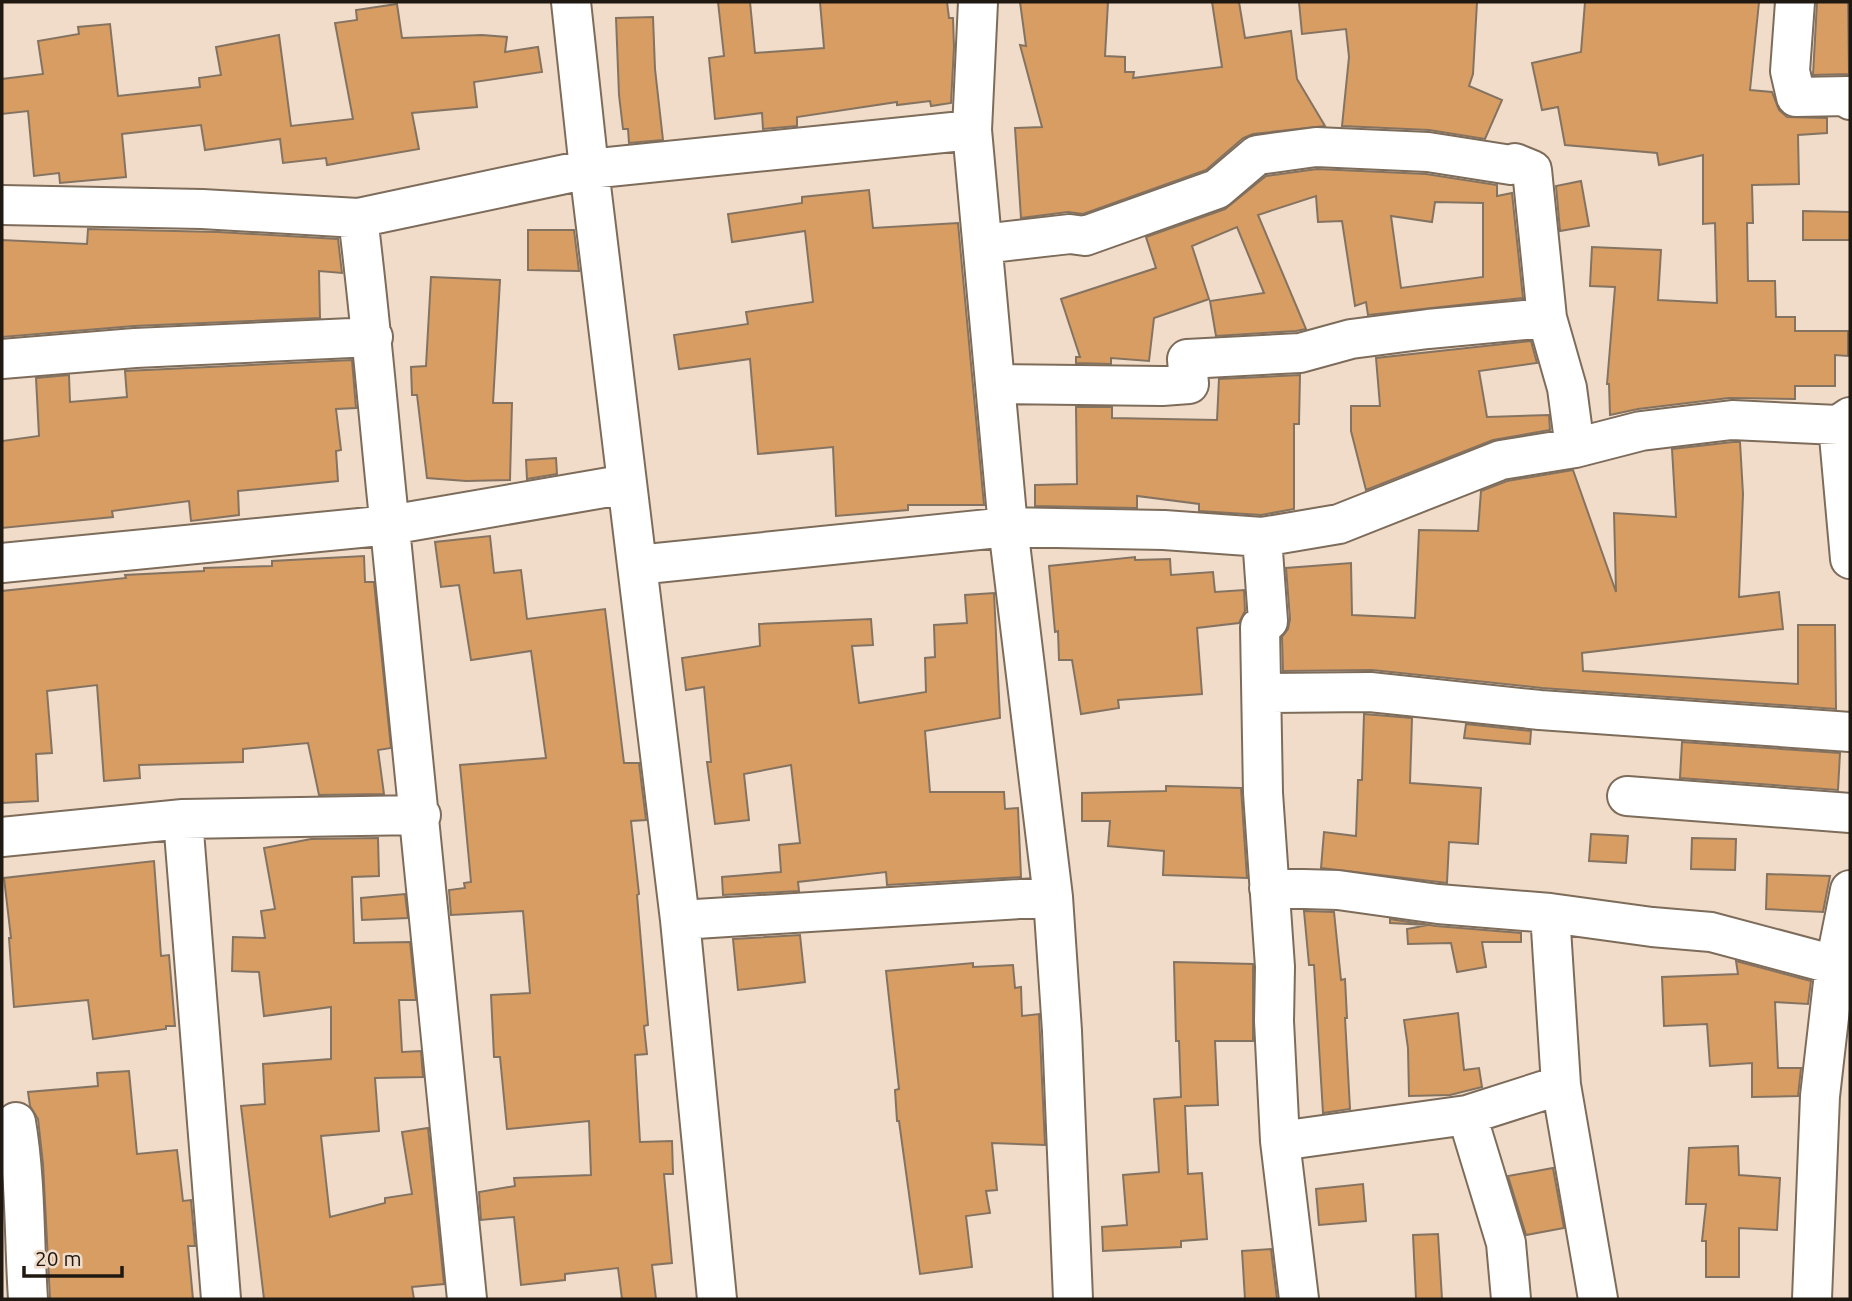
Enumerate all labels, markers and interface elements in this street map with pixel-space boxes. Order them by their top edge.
scale bar [24,1234,122,1278]
text: 20 m [35,1246,82,1270]

